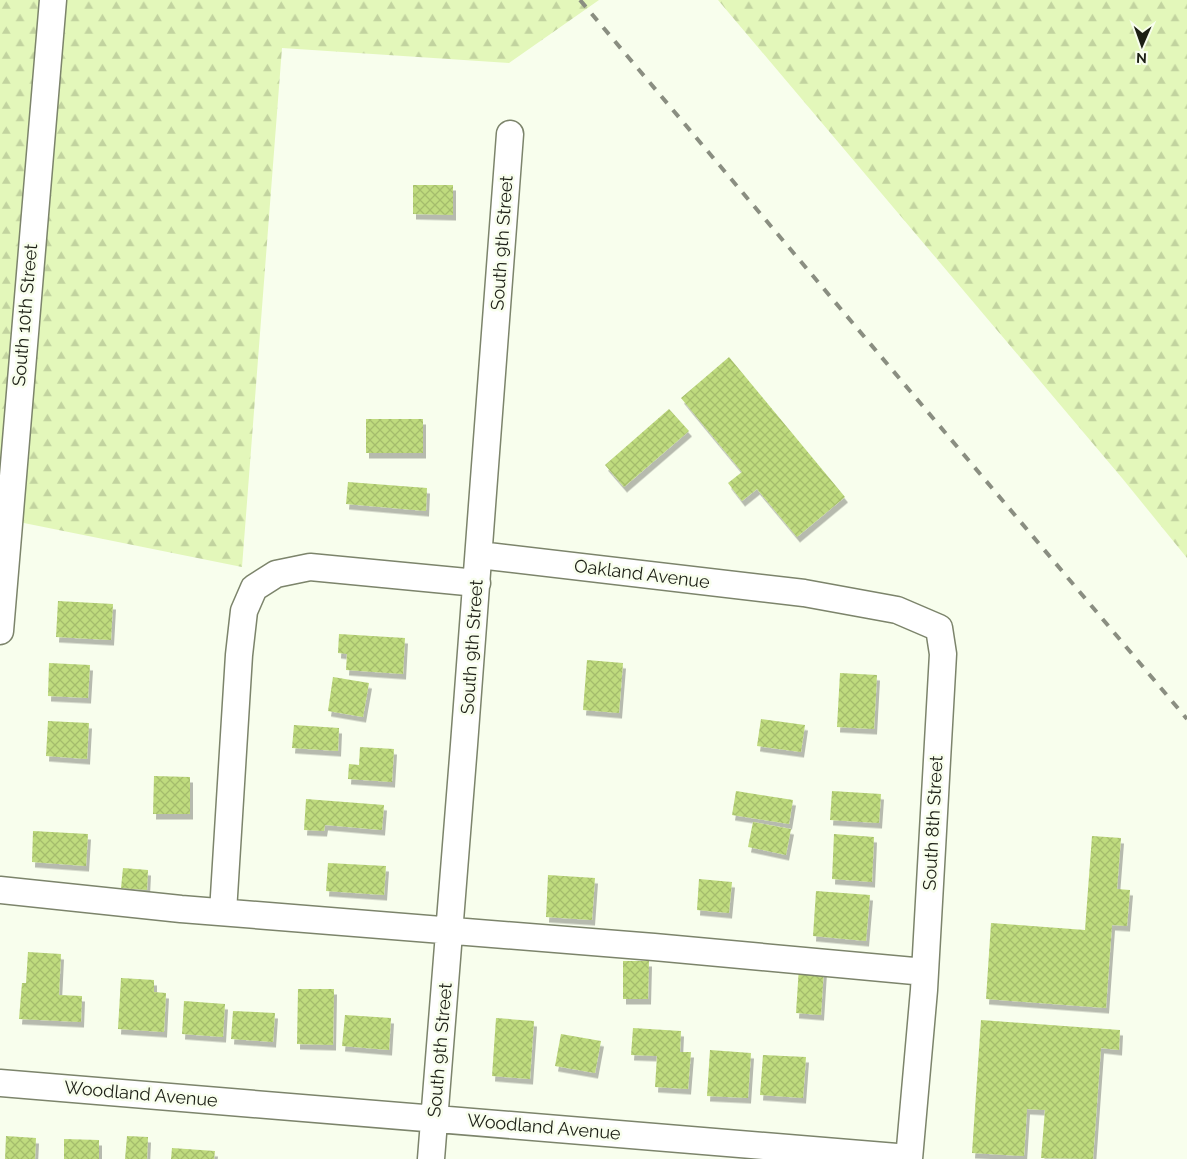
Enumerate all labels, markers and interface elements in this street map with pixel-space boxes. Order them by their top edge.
north arrow [1117,20,1167,70]
text: N [1136,50,1147,66]
street label: South 9th Street [486,175,517,311]
street label: South 10th Street [8,243,41,387]
street label: Oakland Avenue [573,555,711,592]
street label: South 9th Street [456,579,487,715]
street label: South 8th Street [918,755,947,891]
street label: South 9th Street [423,982,456,1118]
street label: Woodland Avenue [63,1076,219,1111]
street label: Woodland Avenue [466,1109,622,1144]

